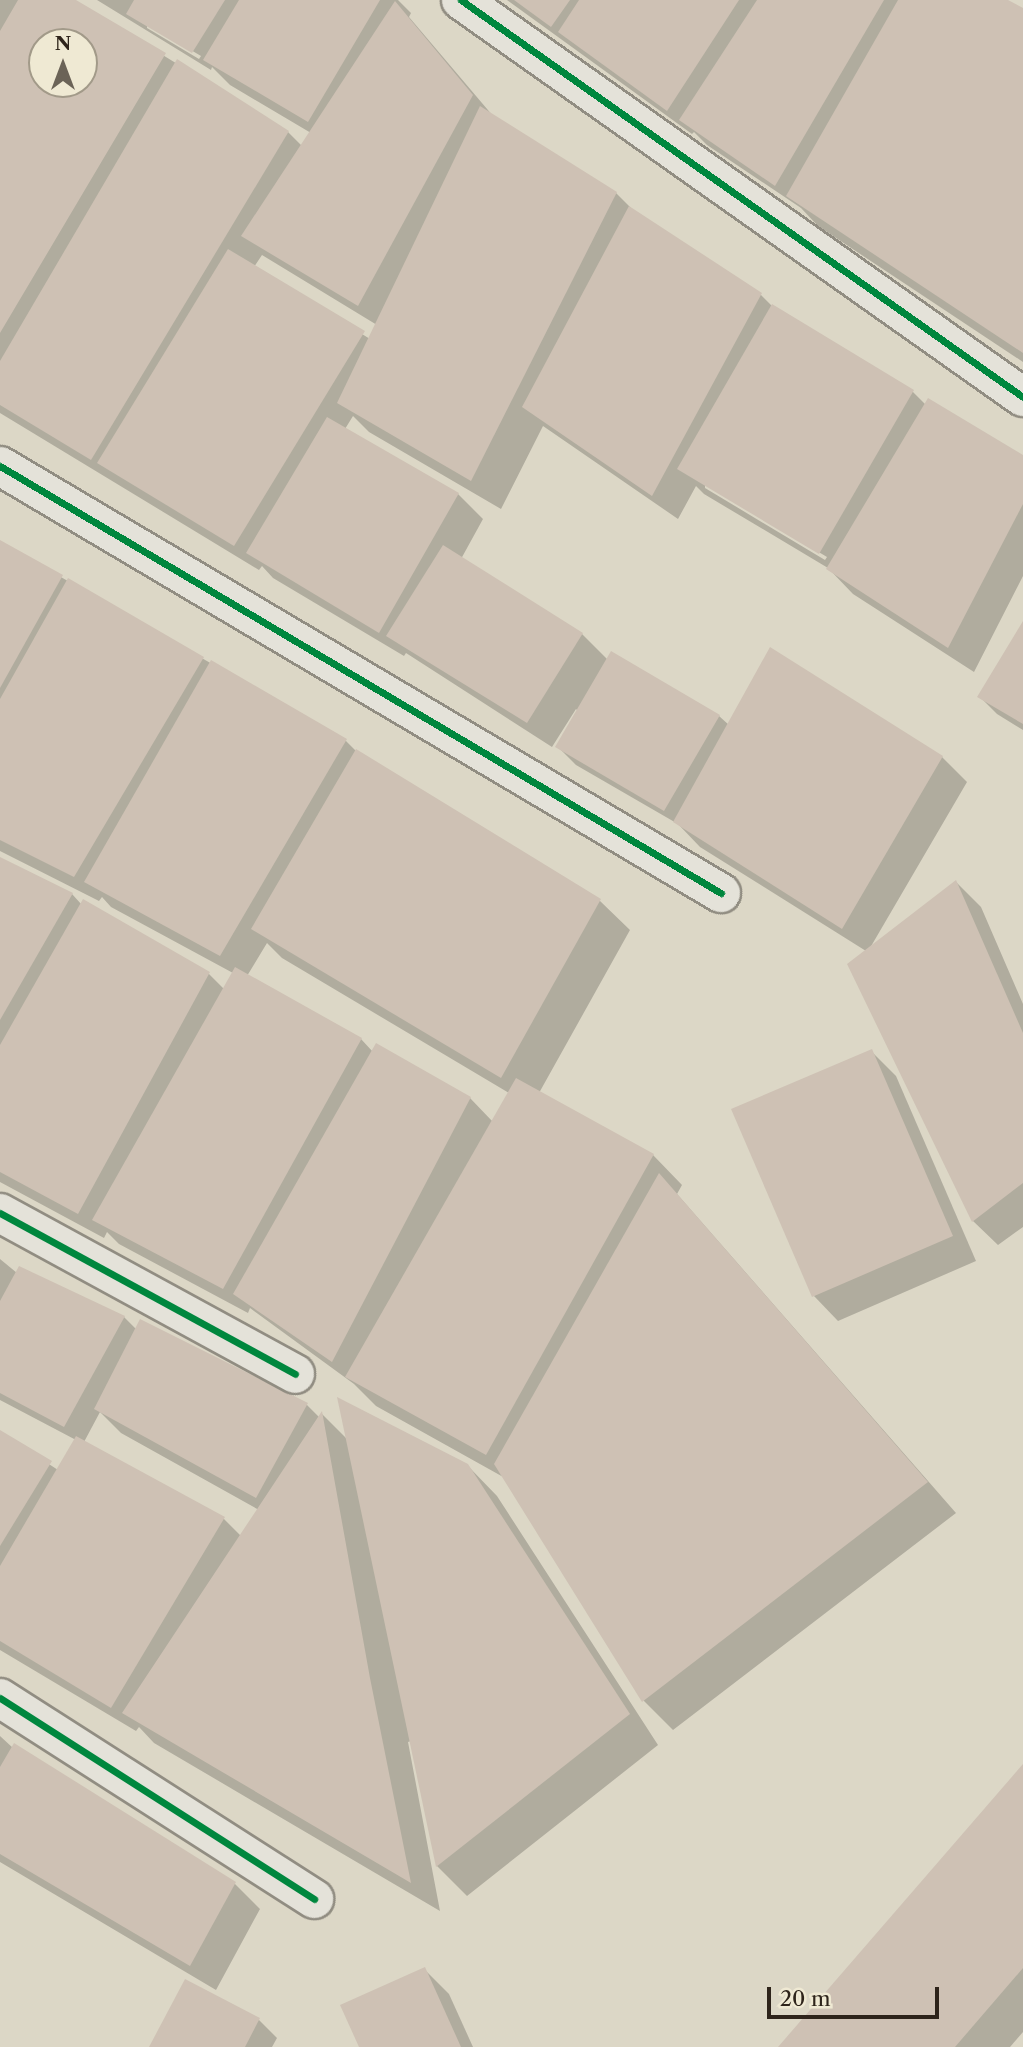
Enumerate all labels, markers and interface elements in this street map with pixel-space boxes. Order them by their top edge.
north arrow [28,28,98,98]
text: N [55,32,71,55]
scale bar [771,1974,942,2018]
text: 20 m [780,1986,831,2011]

